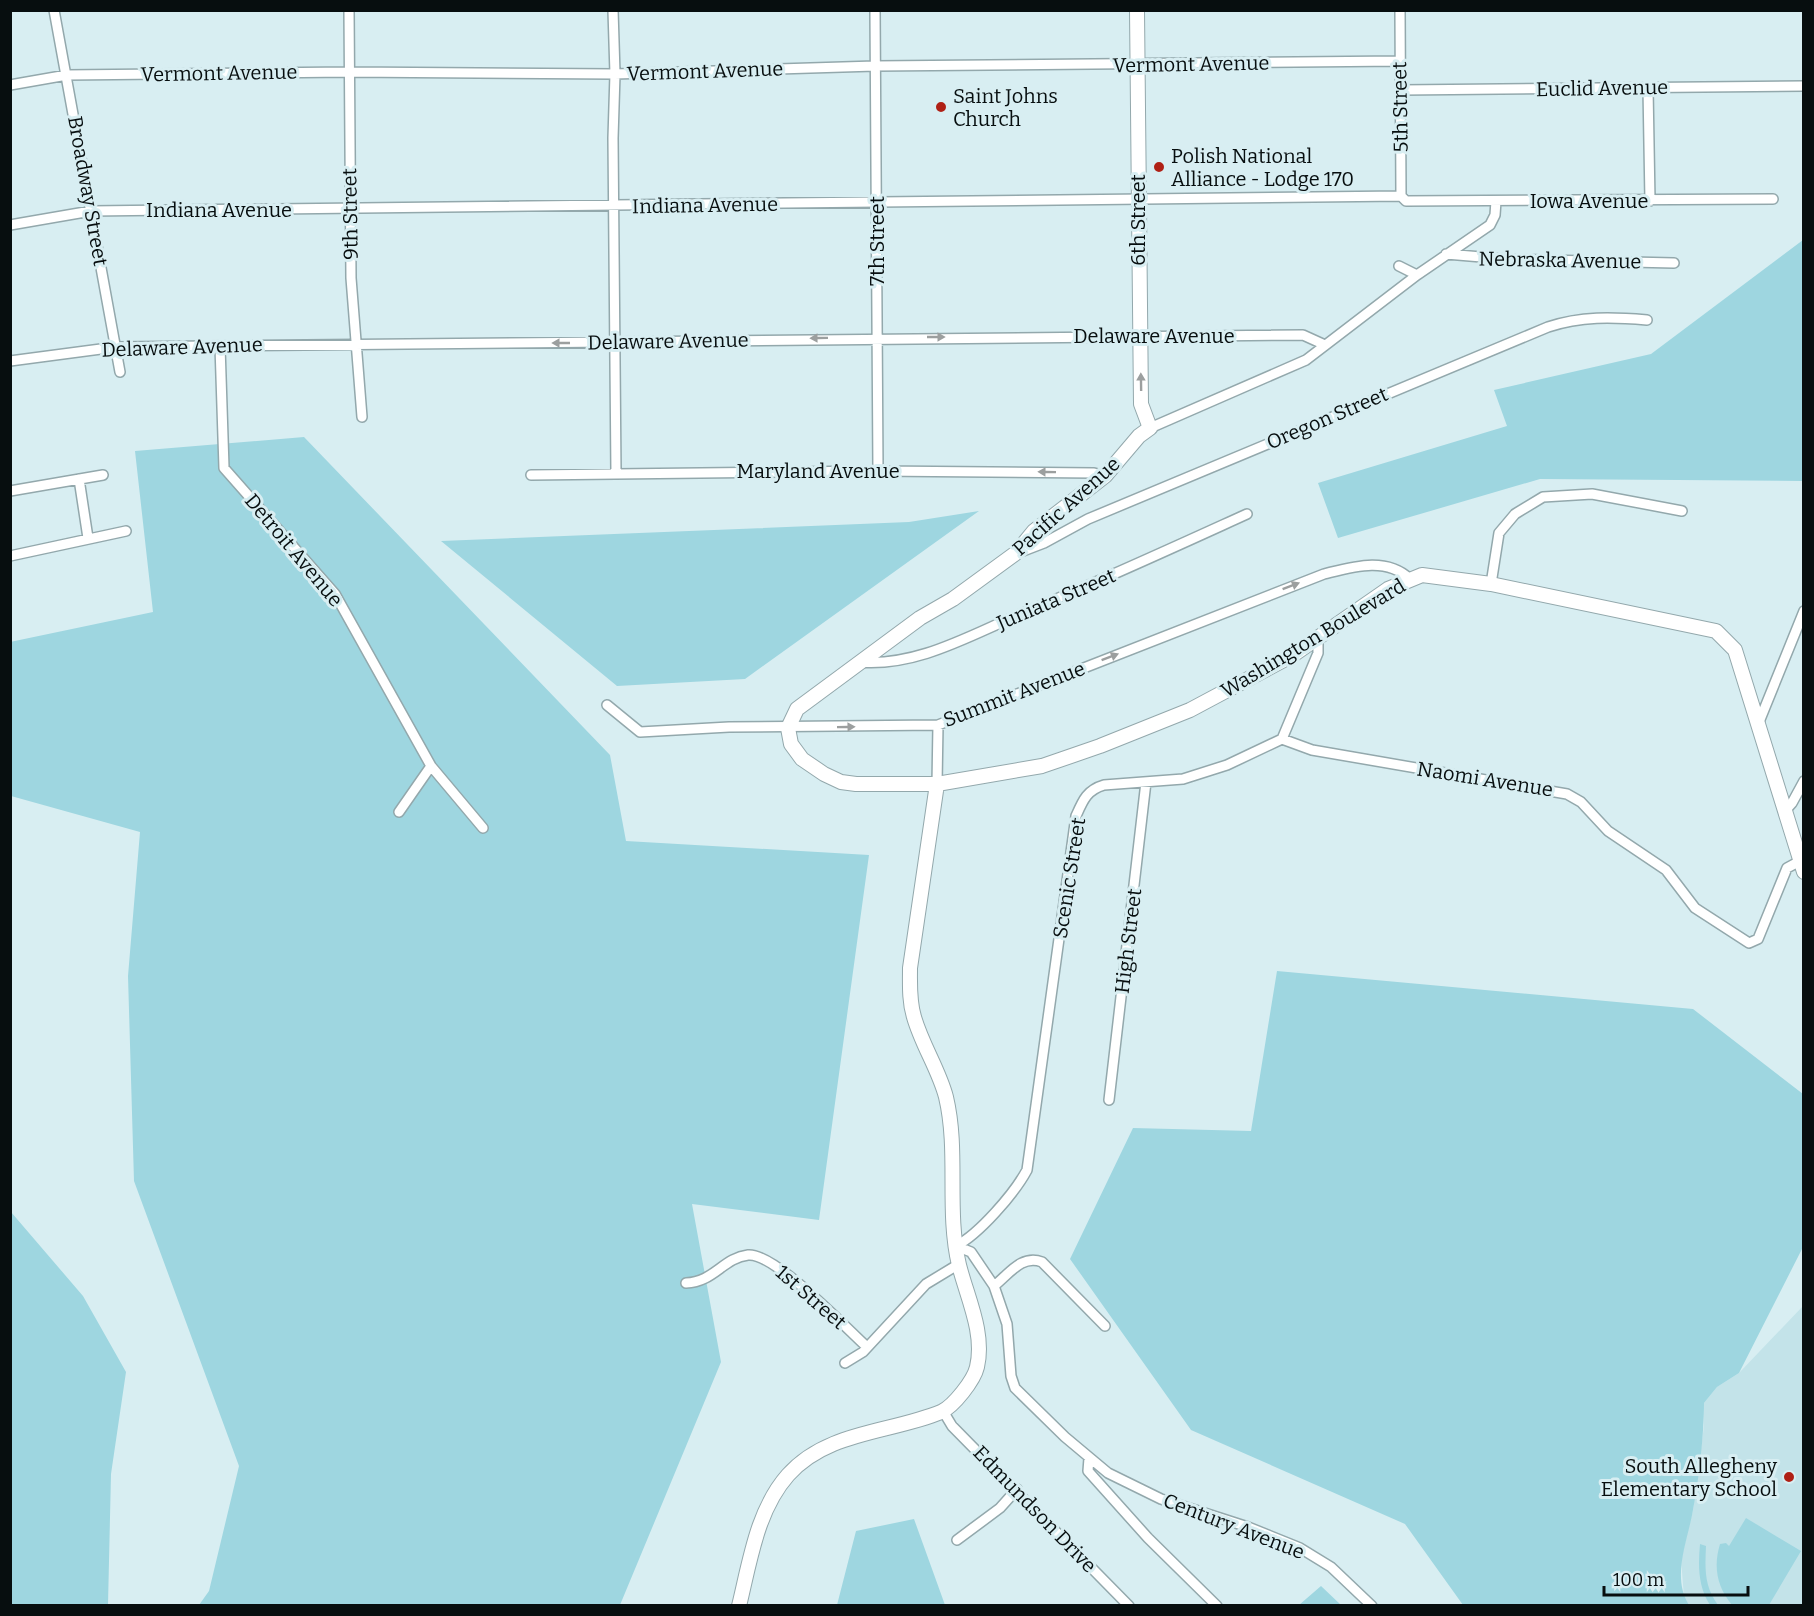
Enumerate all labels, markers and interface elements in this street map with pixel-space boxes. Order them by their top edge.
street label: Vermont Avenue [1112,51,1270,77]
street label: Vermont Avenue [626,56,784,86]
street label: Vermont Avenue [140,60,298,86]
street label: 5th Street [1387,61,1413,153]
street label: Euclid Avenue [1536,75,1668,101]
place label: Saint Johns Church [953,84,1058,131]
marker: Saint Johns Church [934,100,948,114]
street label: Broadway Street [63,114,113,268]
place label: Polish National Alliance - Lodge 170 [1171,144,1354,191]
marker: Polish National Alliance - Lodge 170 [1152,160,1166,174]
street label: 9th Street [337,168,363,260]
street label: 6th Street [1126,174,1150,266]
street label: Iowa Avenue [1530,189,1648,213]
street label: Indiana Avenue [632,192,778,218]
street label: 7th Street [865,196,889,286]
street label: Indiana Avenue [146,198,292,222]
street label: Nebraska Avenue [1478,247,1642,273]
street label: Delaware Avenue [1073,324,1235,348]
street label: Delaware Avenue [587,328,749,354]
street label: Delaware Avenue [101,332,263,362]
one-way arrow [926,332,945,342]
one-way arrow [809,334,828,343]
one-way arrow [551,338,570,348]
one-way arrow [1136,373,1145,392]
street label: Oregon Street [1263,382,1391,454]
street label: Pacific Avenue [1007,452,1125,560]
street label: Maryland Avenue [736,459,900,483]
one-way arrow [1037,467,1056,476]
street label: Detroit Avenue [240,489,348,611]
street label: Juniata Street [992,563,1119,635]
street label: Washington Boulevard [1217,573,1410,703]
one-way arrow [1282,581,1300,590]
one-way arrow [1101,652,1119,662]
street label: Summit Avenue [940,656,1088,732]
one-way arrow [837,722,856,732]
street label: Naomi Avenue [1415,756,1555,802]
street label: Scenic Street [1048,816,1090,940]
street label: High Street [1110,887,1146,995]
street label: 1st Street [771,1260,851,1334]
street label: Edmundson Drive [968,1441,1102,1577]
place label: South Allegheny Elementary School [1601,1454,1777,1501]
marker: South Allegheny Elementary School [1782,1470,1796,1484]
street label: Century Avenue [1160,1488,1308,1564]
scale bar [1604,1559,1748,1597]
text: 100 m [1613,1569,1664,1591]

